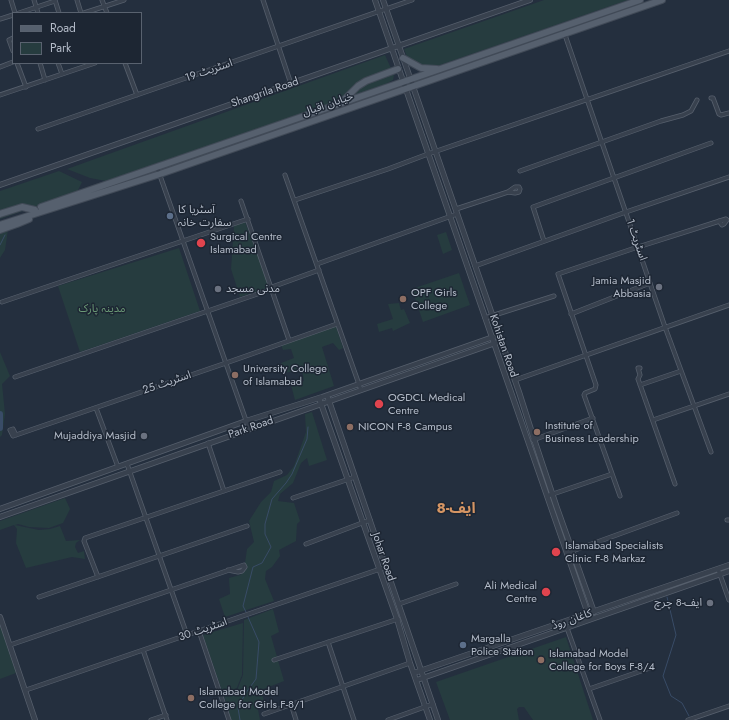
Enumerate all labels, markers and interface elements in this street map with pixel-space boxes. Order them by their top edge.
legend [12,12,142,64]
text: Road [50,19,76,37]
text: Park [50,39,71,57]
street label: اسٹریٹ 19 [184,57,234,85]
street label: Shangrila Road [229,75,301,111]
street label: خیابان اقبال [301,90,355,120]
place label: آسٹریا کا سفارت خانہ [178,203,231,229]
marker: آسٹریا کا سفارت خانہ [165,211,175,221]
street label: اسٹریٹ 1 [623,218,649,262]
place label: Surgical Centre Islamabad [210,230,282,256]
marker: Surgical Centre Islamabad [195,237,207,249]
place label: Jamia Masjid Abbasia [593,274,651,300]
place label: مدنی مسجد [226,282,280,296]
marker: Jamia Masjid Abbasia [654,282,664,292]
marker: مدنی مسجد [213,284,223,294]
place label: OPF Girls College [411,286,457,312]
marker: OPF Girls College [398,294,408,304]
park label: مدینہ پارک [79,302,125,316]
street label: Kohistan Road [486,313,520,379]
place label: University College of Islamabad [243,362,327,388]
street label: اسٹریٹ 25 [141,369,193,397]
marker: University College of Islamabad [230,370,240,380]
place label: OGDCL Medical Centre [388,391,465,417]
marker: OGDCL Medical Centre [373,398,385,410]
street label: Park Road [227,414,275,442]
place label: Institute of Business Leadership [545,419,639,445]
place label: NICON F-8 Campus [358,420,452,434]
marker: NICON F-8 Campus [345,422,355,432]
marker: Institute of Business Leadership [532,427,542,437]
place label: Mujaddiya Masjid [54,429,136,443]
marker: Mujaddiya Masjid [139,431,149,441]
district label: ایف-8 [437,500,475,518]
street label: Johar Road [369,531,397,583]
place label: Islamabad Specialists Clinic F-8 Markaz [565,539,663,565]
marker: Islamabad Specialists Clinic F-8 Markaz [550,546,562,558]
place label: Ali Medical Centre [484,579,537,605]
marker: Ali Medical Centre [540,586,552,598]
place label: ایف-8 چرچ [654,596,702,610]
marker: ایف-8 چرچ [705,598,715,608]
street label: کاغان روڈ [550,607,594,633]
street label: اسٹریٹ 30 [177,616,229,644]
place label: Margalla Police Station [471,632,534,658]
marker: Margalla Police Station [458,640,468,650]
place label: Islamabad Model College for Boys F-8/4 [549,647,655,673]
marker: Islamabad Model College for Boys F-8/4 [536,655,546,665]
place label: Islamabad Model College for Girls F-8/1 [199,685,304,711]
marker: Islamabad Model College for Girls F-8/1 [186,693,196,703]

